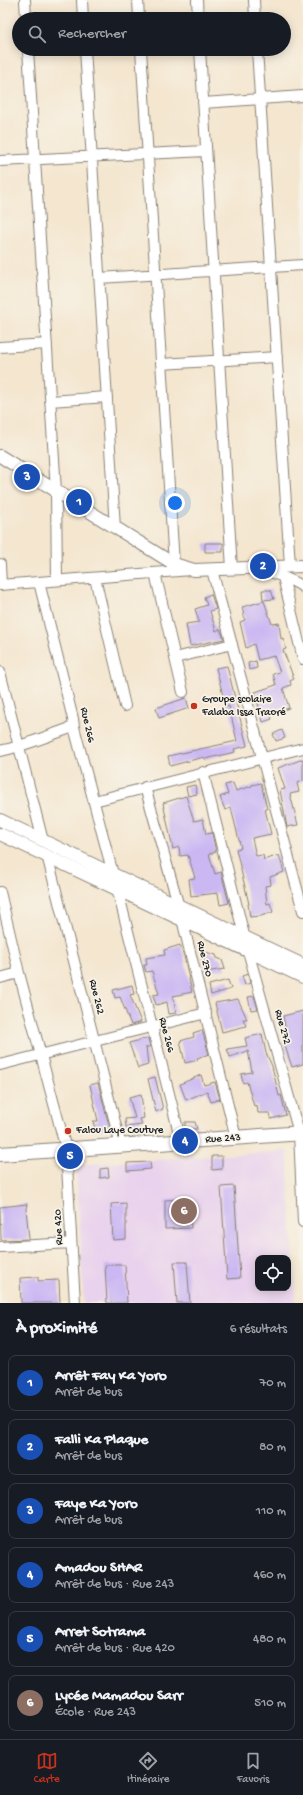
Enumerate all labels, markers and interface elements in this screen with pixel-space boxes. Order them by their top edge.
search box [12,12,291,56]
icon: search [26,23,48,45]
text: Rechercher [58,25,126,43]
pin: 3 [14,462,40,492]
pin: 1 [66,487,92,517]
your location [165,493,185,513]
pin: 2 [250,551,276,581]
place label: Groupe scolaire Falaba Issa Traoré [201,694,286,719]
marker: Groupe scolaire Falaba Issa Traoré [189,701,199,711]
street label: Rue 266 [77,706,97,744]
street label: Rue 270 [194,940,214,978]
street label: Rue 262 [86,978,106,1016]
street label: Rue 272 [271,1008,293,1046]
street label: Rue 266 [156,1016,177,1054]
place label: Falou Laye Couture [75,1125,164,1137]
marker: Falou Laye Couture [63,1126,73,1136]
pin: 4 [172,1126,198,1156]
street label: Rue 243 [205,1132,241,1146]
pin: 5 [57,1141,83,1171]
pin: 6 [171,1196,197,1226]
street label: Rue 420 [52,1209,66,1245]
map controls [255,1255,291,1291]
button: locate [255,1255,291,1291]
text: À proximité [16,1319,97,1339]
text: 6 résultats [230,1322,287,1337]
text: Arrêt Fay Ka Yoro [55,1367,167,1385]
text: 1 [27,1376,33,1391]
text: 70 m [260,1376,286,1391]
text: Arrêt de bus [55,1385,122,1400]
text: Falli Ka Plaque [55,1431,148,1449]
text: 2 [27,1440,33,1455]
text: 80 m [259,1440,286,1455]
text: Arrêt de bus [55,1449,122,1464]
text: Faye Ka Yoro [55,1495,138,1513]
text: 3 [27,1504,33,1519]
text: 110 m [256,1504,286,1519]
text: Arrêt de bus [55,1513,122,1528]
text: Amadou SHAR [55,1559,142,1577]
text: 4 [27,1568,33,1583]
text: 460 m [254,1568,286,1583]
text: Arrêt de bus · Rue 243 [55,1577,174,1592]
text: Arret Sotrama [55,1623,145,1641]
text: 5 [27,1632,33,1647]
text: 480 m [253,1632,286,1647]
text: Arrêt de bus · Rue 420 [55,1641,175,1656]
text: Lycée Mamadou Sarr [55,1687,183,1705]
text: 6 [27,1696,33,1711]
text: 510 m [254,1696,286,1711]
text: École · Rue 243 [55,1705,136,1720]
tab: Carte [34,1750,60,1786]
tab: Itinéraire [127,1750,169,1786]
tab: Favoris [237,1750,269,1786]

